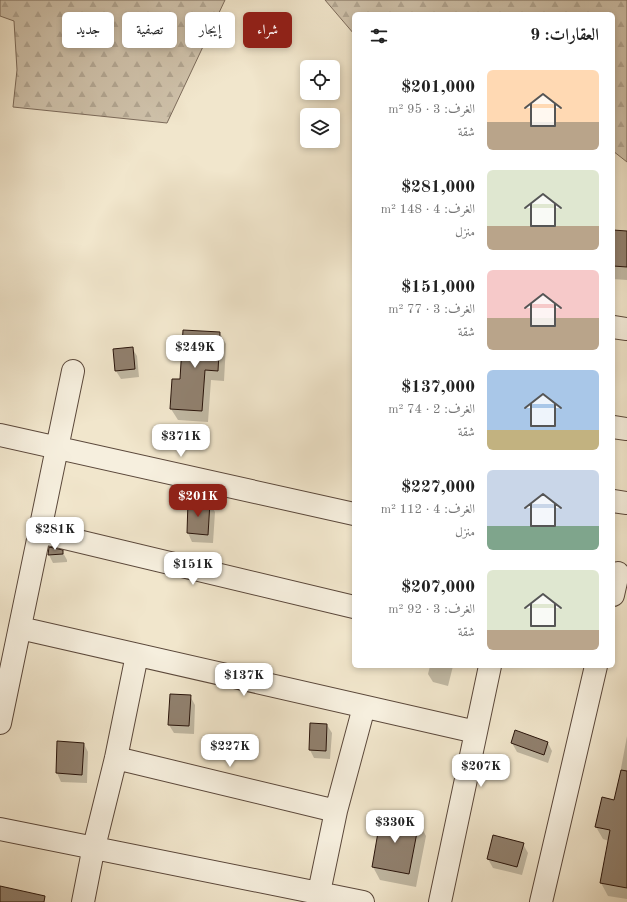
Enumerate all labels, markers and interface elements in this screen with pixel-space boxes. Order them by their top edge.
chip: جديد [62,12,114,48]
chip: تصفية [122,12,177,48]
chip: إيجار [185,12,235,48]
chip: شراء [243,12,292,48]
icon: filters [368,25,390,47]
text: العقارات: 9 [530,27,599,44]
map controls [300,60,340,148]
button: locate [300,60,340,100]
text: $201,000 [401,79,475,96]
icon: home [519,86,567,134]
text: الغرف: 3 · 95 m² [388,103,475,116]
button: layers [300,108,340,148]
text: شقة [458,126,475,139]
text: $281,000 [401,179,475,196]
icon: home [519,186,567,234]
text: الغرف: 4 · 148 m² [381,203,475,216]
text: منزل [455,226,475,239]
text: $151,000 [401,279,475,296]
icon: home [519,286,567,334]
text: الغرف: 3 · 77 m² [388,303,475,316]
text: شقة [458,326,475,339]
pin: $249K [167,335,223,369]
text: $249K [175,341,215,354]
text: $137,000 [401,379,475,396]
icon: home [519,386,567,434]
text: الغرف: 2 · 74 m² [388,403,475,416]
pin: $371K [153,424,209,458]
text: شقة [458,426,475,439]
text: $371K [161,430,201,443]
text: $227,000 [401,479,475,496]
pin: $201K [170,484,226,518]
icon: home [519,486,567,534]
text: $201K [178,490,218,503]
text: الغرف: 4 · 112 m² [381,503,475,516]
pin: $281K [27,517,83,551]
text: $281K [35,523,75,536]
text: منزل [455,526,475,539]
pin: $151K [165,552,221,586]
text: $151K [173,558,213,571]
text: $207,000 [401,579,475,596]
icon: home [519,586,567,634]
text: الغرف: 3 · 92 m² [388,603,475,616]
text: شقة [458,626,475,639]
pin: $137K [216,663,272,697]
text: $137K [224,669,264,682]
pin: $227K [202,734,258,768]
text: $227K [210,740,250,753]
pin: $207K [453,754,509,788]
text: $207K [461,760,501,773]
pin: $330K [367,810,423,844]
text: $330K [375,816,415,829]

